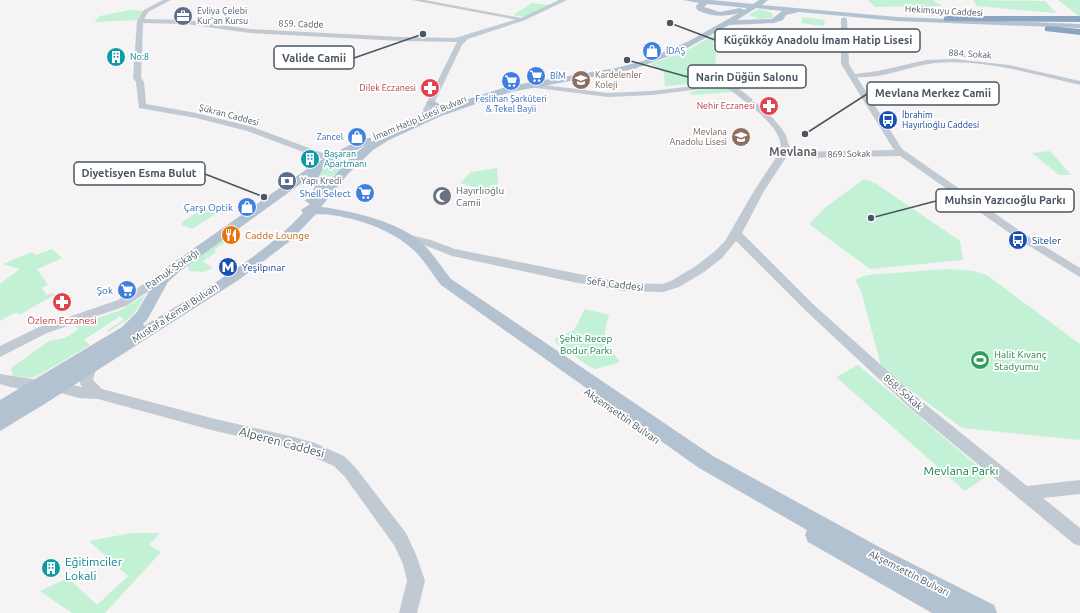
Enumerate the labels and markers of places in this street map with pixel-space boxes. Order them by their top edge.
office icon: Evliya Çelebi Kur'an Kursu [172,5,194,27]
place label: Evliya Çelebi Kur'an Kursu [197,6,248,26]
callout: Küçükköy Anadolu İmam Hatip Lisesi [715,29,920,52]
shop icon: İDAŞ [641,40,663,62]
building icon: No:8 [105,46,127,68]
callout: Valide Camii [274,46,354,69]
place label: İDAŞ [666,46,686,56]
place label: No:8 [130,52,149,62]
supermarket icon: BİM [525,65,547,87]
callout: Narin Düğün Salonu [688,65,806,88]
school or university icon: Kardelenler Koleji [570,69,592,91]
supermarket icon: Feslihan Şarküteri & Tekel Bayii [500,70,522,92]
place label: Kardelenler Koleji [595,70,643,90]
place label: BİM [550,71,566,81]
pharmacy icon: Dilek Eczanesi [419,77,441,99]
callout: Mevlana Merkez Camii [867,82,999,105]
place label: Dilek Eczanesi [359,83,416,93]
place label: Feslihan Şarküteri & Tekel Bayii [475,94,547,114]
pharmacy icon: Nehir Eczanesi [758,95,780,117]
place label: Nehir Eczanesi [697,101,755,111]
bus stop icon: İbrahim Hayırlıoğlu Caddesi [877,109,899,131]
place label: İbrahim Hayırlıoğlu Caddesi [902,110,979,130]
shop icon: Zancel [346,126,368,148]
school or university icon: Mevlana Anadolu Lisesi [730,126,752,148]
place label: Mevlana Anadolu Lisesi [670,127,727,147]
place label: Zancel [317,132,344,142]
building icon: Başaran Apartmanı [299,148,321,170]
place label: Başaran Apartmanı [324,149,366,169]
callout: Diyetisyen Esma Bulut [74,162,205,185]
bank icon: Yapı Kredi [276,170,298,192]
place label: Yapı Kredi [301,176,341,186]
supermarket icon: Shell Select [354,182,376,204]
mosque icon: Hayırlıoğlu Camii [431,185,453,207]
place label: Hayırlıoğlu Camii [456,185,504,208]
place label: Shell Select [300,188,351,199]
callout: Muhsin Yazıcıoğlu Parkı [936,189,1074,212]
shop icon: Çarşı Optik [236,196,258,218]
place label: Çarşı Optik [184,202,233,213]
restaurant icon: Cadde Lounge [220,224,242,246]
bus stop icon: Siteler [1007,229,1029,251]
place label: Cadde Lounge [245,230,309,241]
place label: Siteler [1032,235,1061,246]
metro station icon: Yeşilpınar [217,256,239,278]
place label: Yeşilpınar [242,262,285,273]
supermarket icon: Şok [116,279,138,301]
place label: Şok [97,285,113,296]
pharmacy icon: Özlem Eczanesi [51,291,73,313]
place label: Özlem Eczanesi [27,315,97,326]
sports icon: Halit Kıvanç Stadyumu [969,349,991,371]
place label: Halit Kıvanç Stadyumu [994,349,1047,372]
place label: Eğitimciler Lokali [65,555,123,582]
building icon: Eğitimciler Lokali [40,557,62,579]

